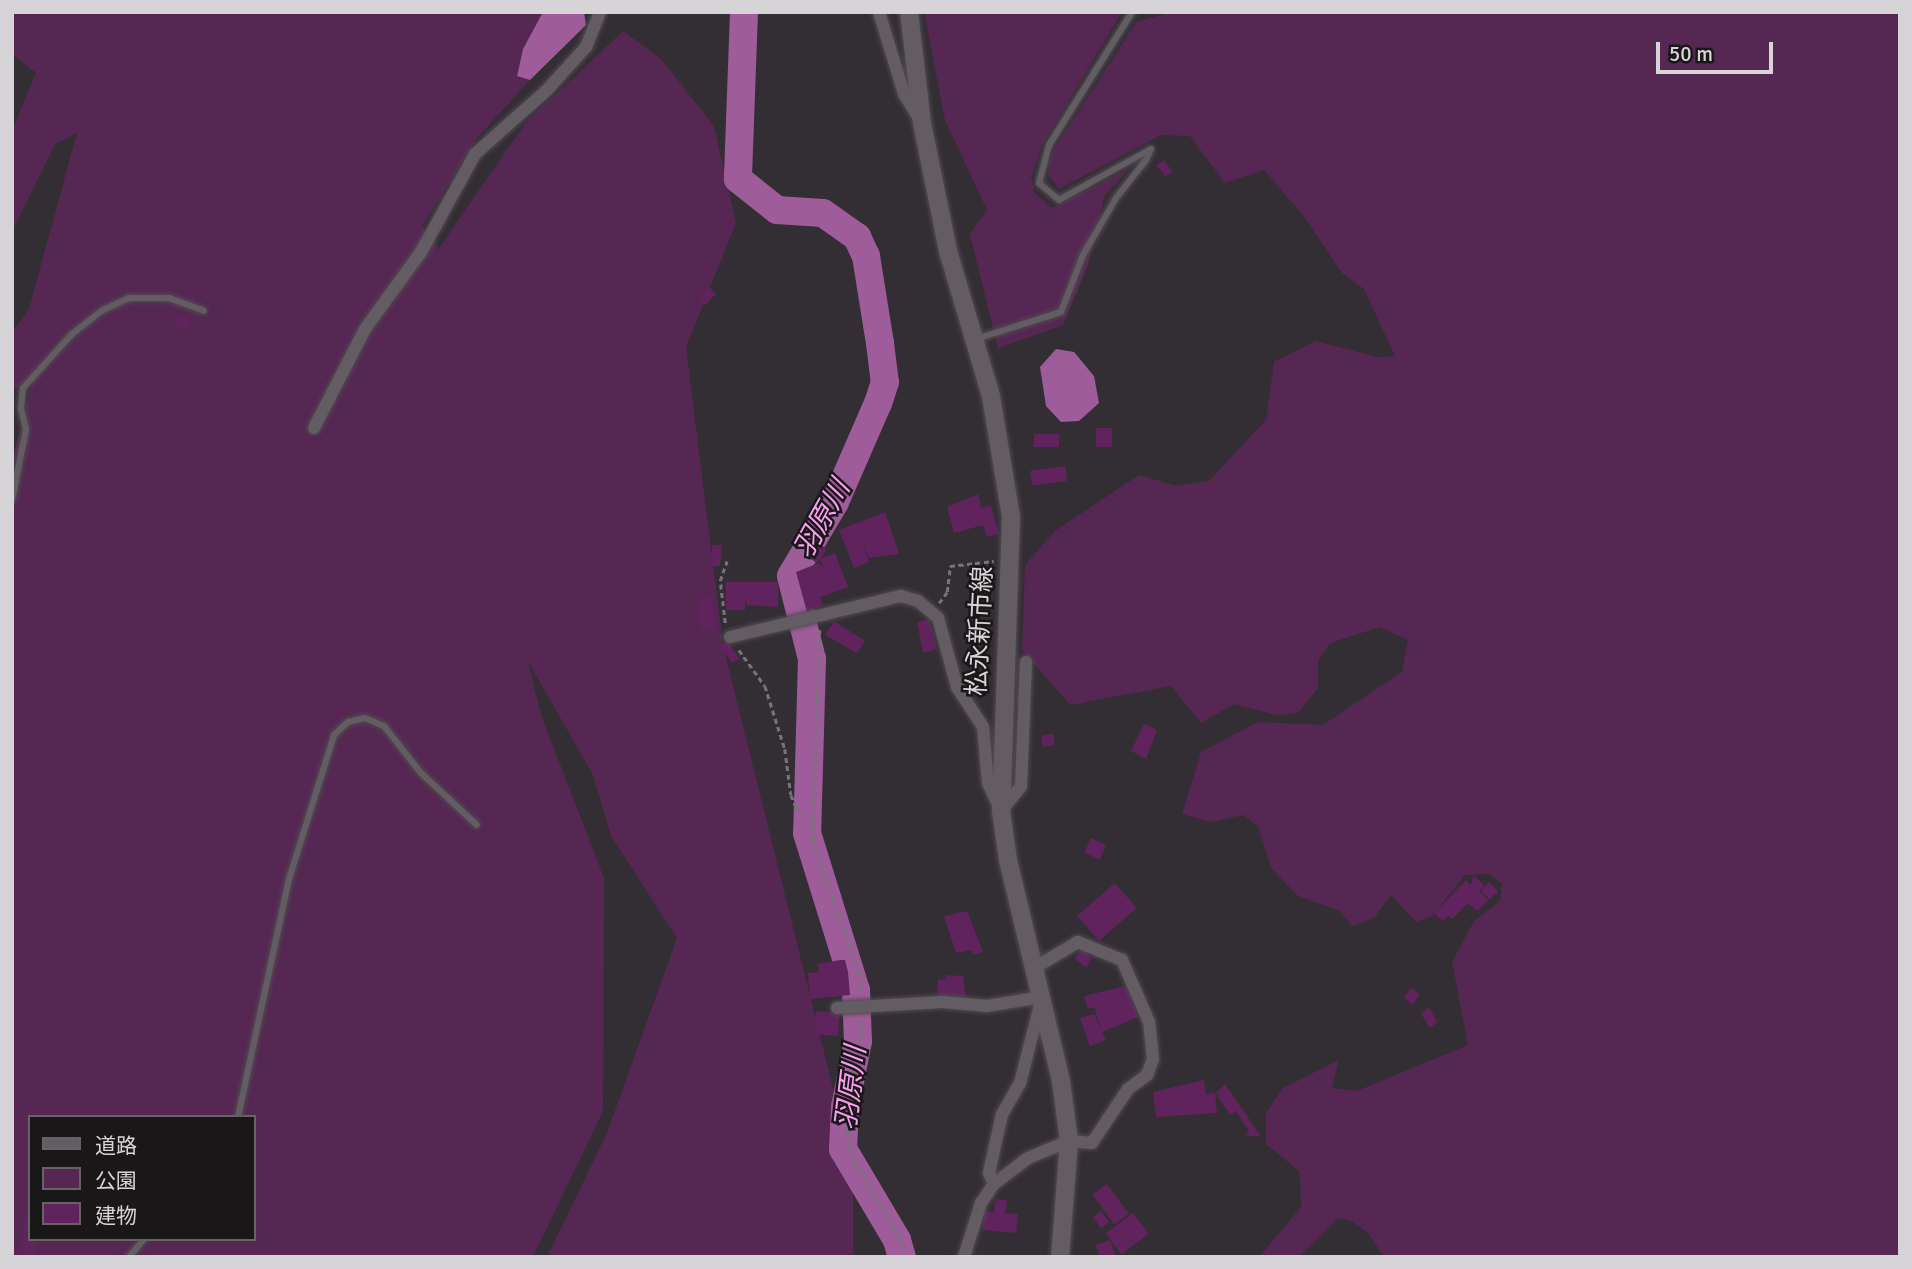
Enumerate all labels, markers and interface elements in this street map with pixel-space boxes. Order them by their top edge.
scale bar [1660,28,1777,72]
text: 50 m [1669,41,1713,67]
water label: 羽原川 [787,474,857,564]
street label: 松永新市線 [962,565,1000,697]
water label: 羽原川 [829,1044,873,1132]
legend [28,1115,256,1241]
text: 道路 [95,1133,137,1159]
text: 公園 [95,1168,137,1194]
text: 建物 [95,1203,137,1229]

